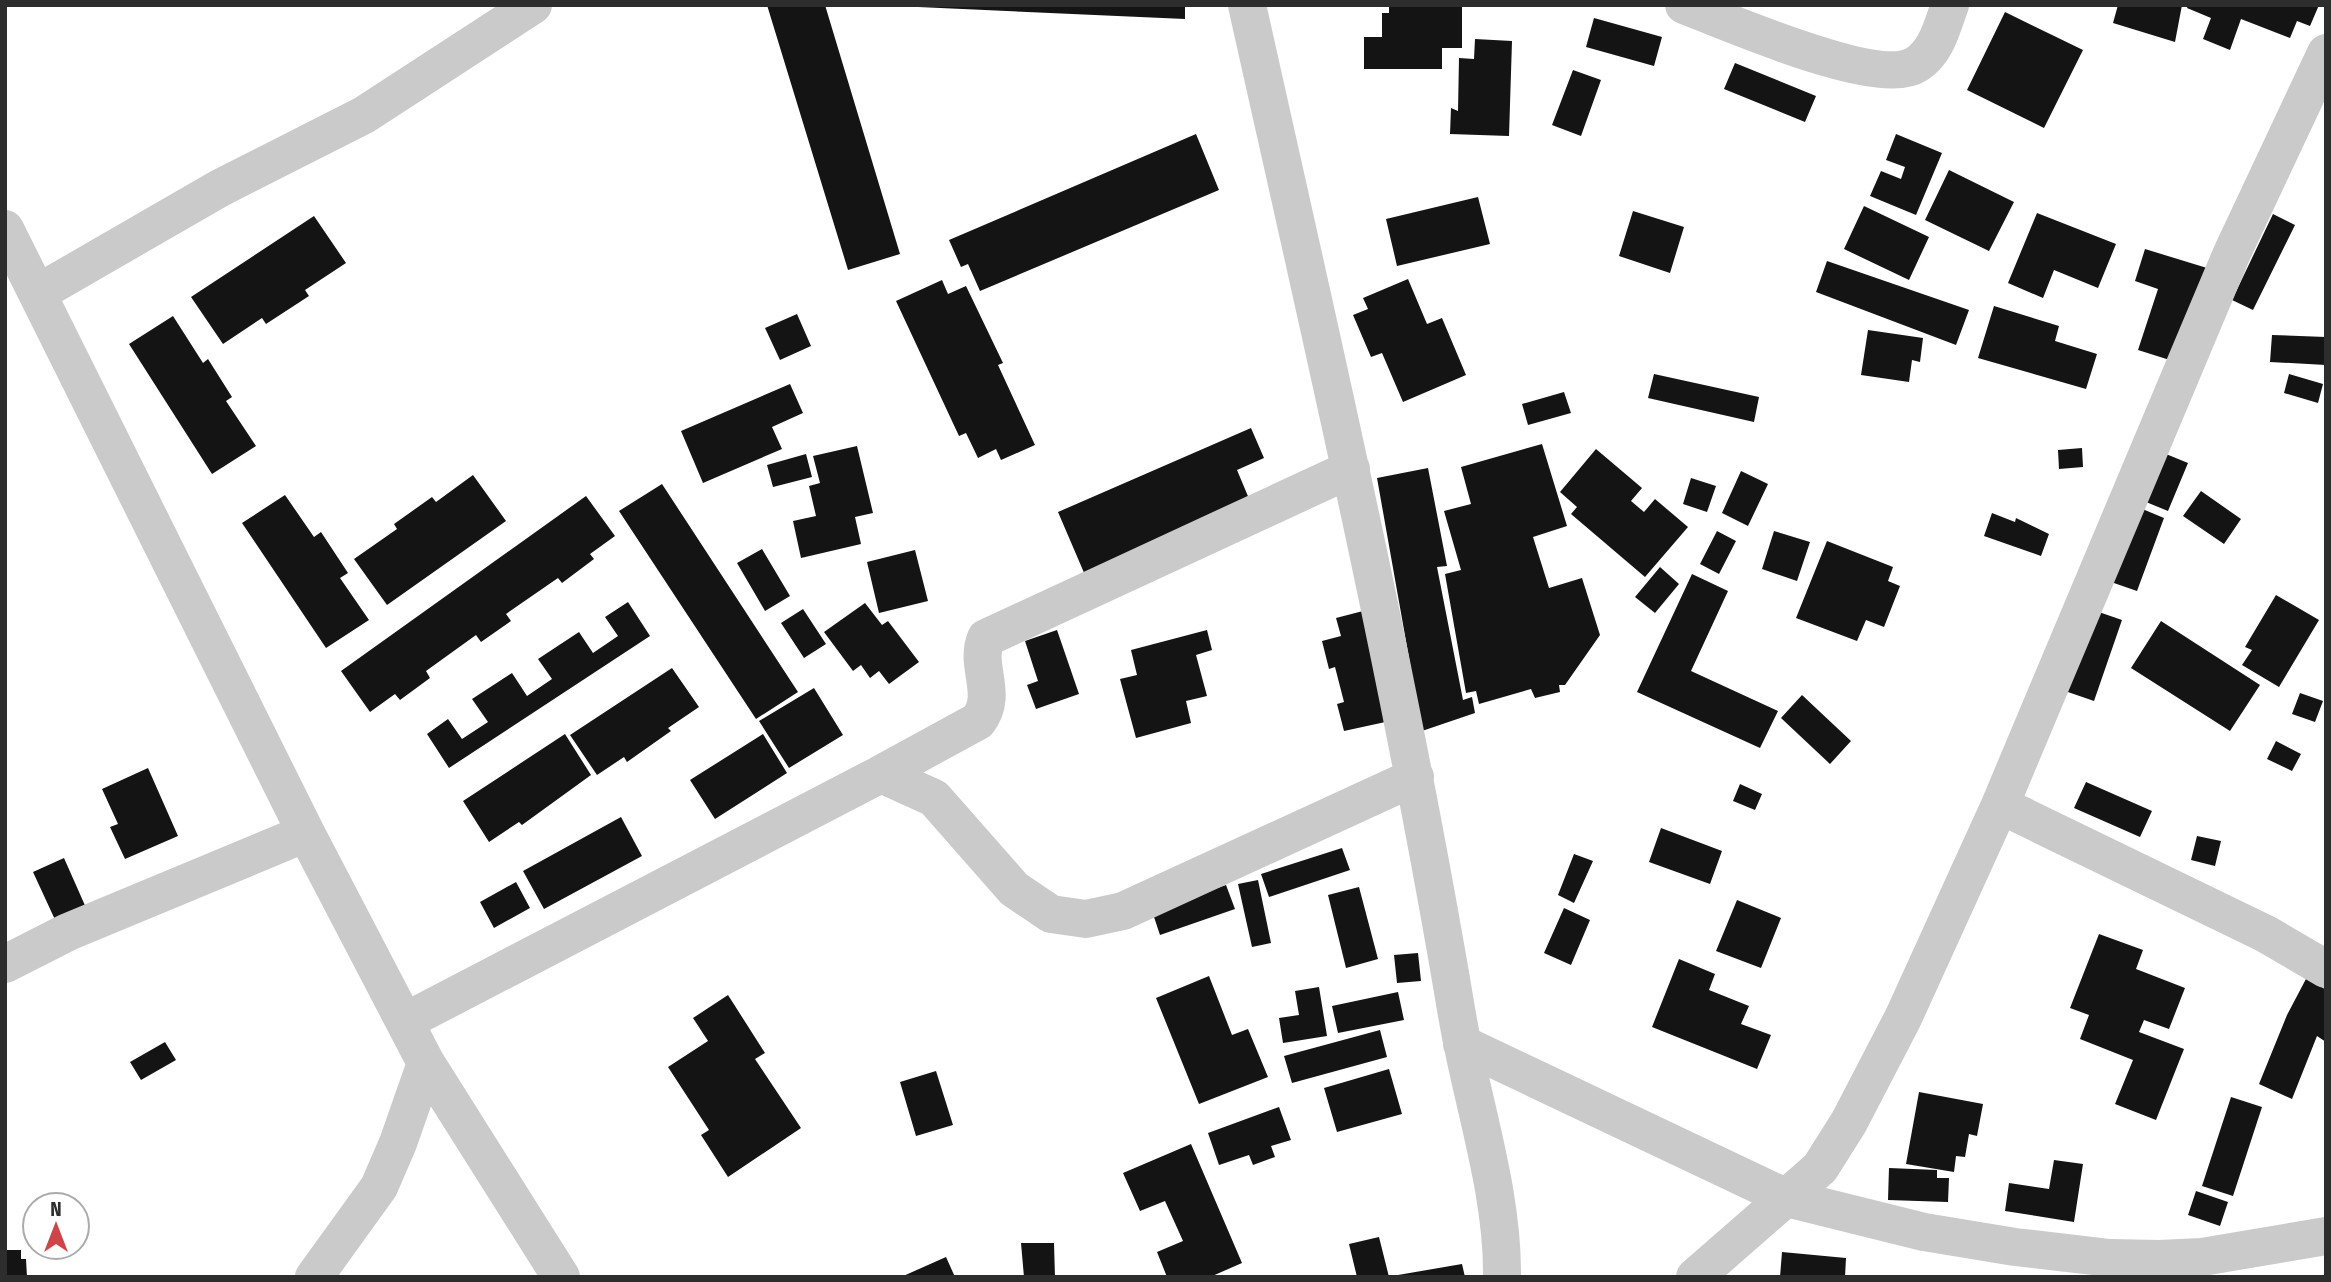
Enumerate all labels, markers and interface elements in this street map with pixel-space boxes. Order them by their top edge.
north arrow [21,1191,91,1261]
text: N [50,1198,62,1221]

